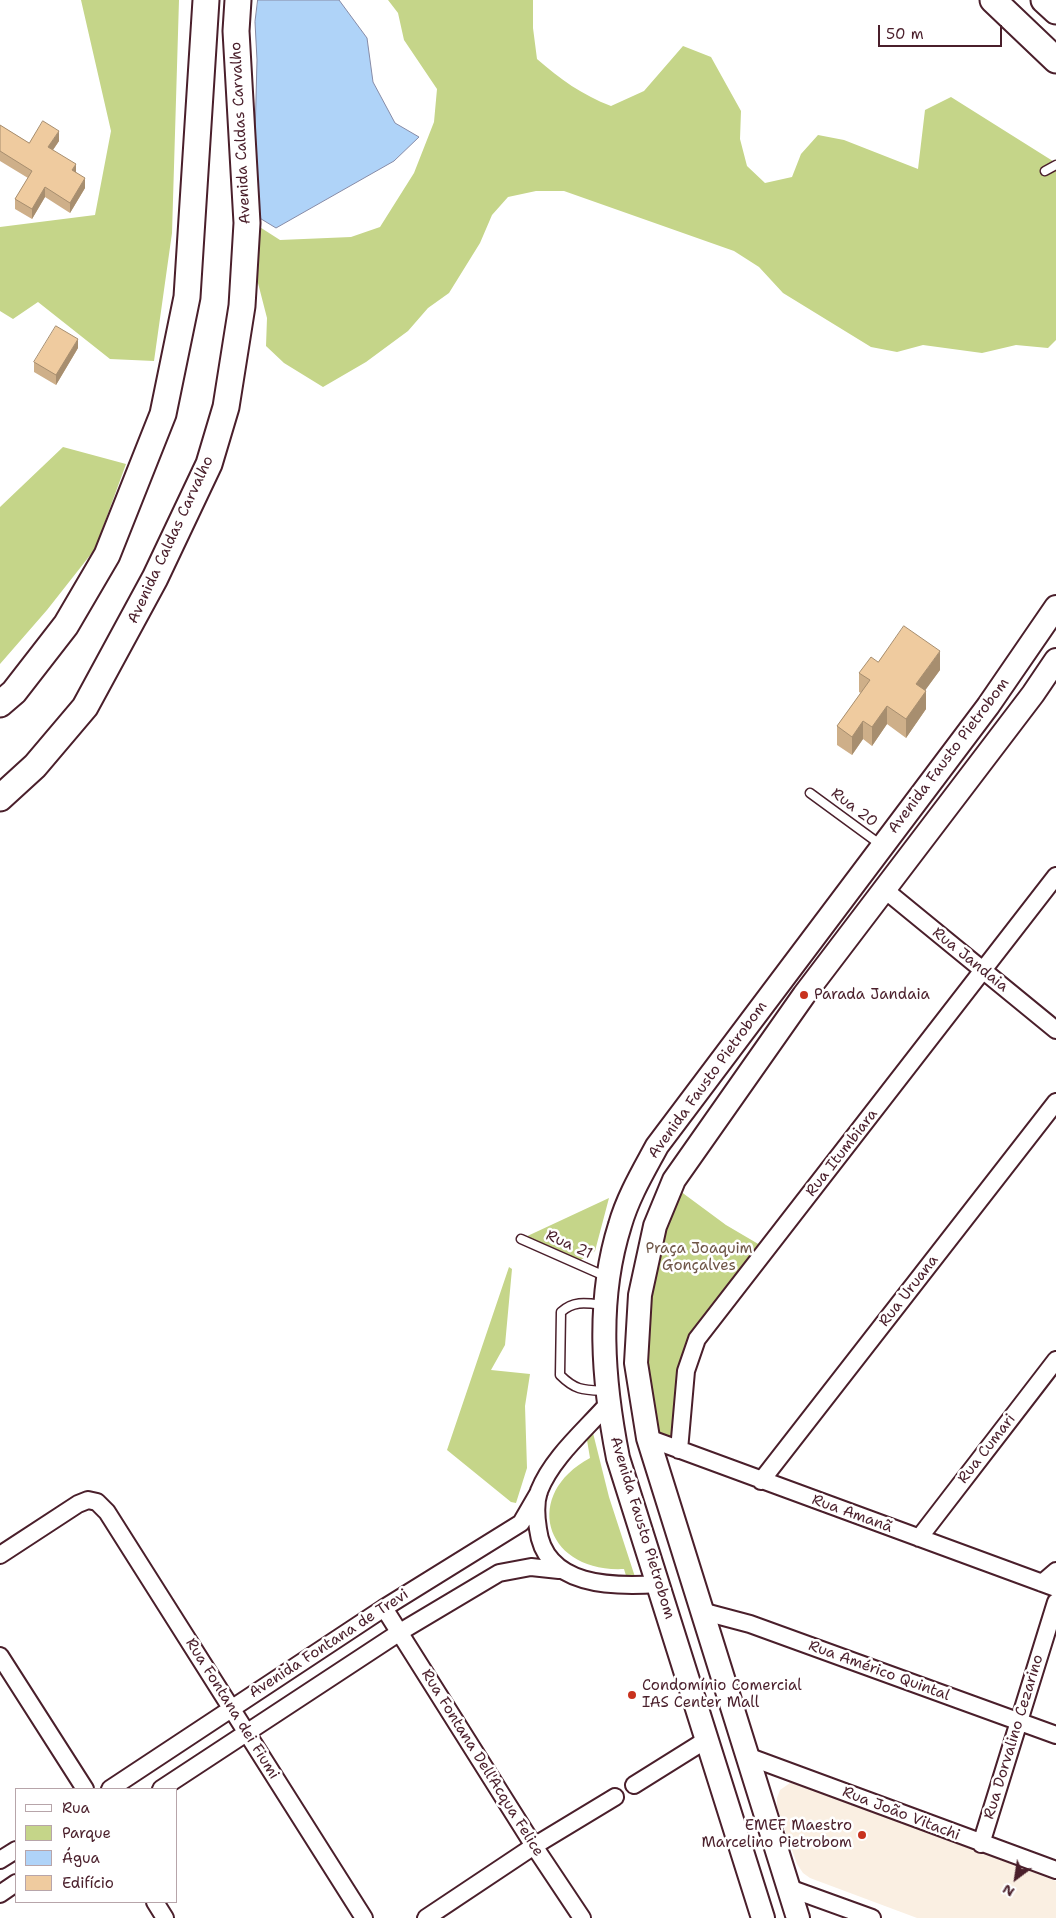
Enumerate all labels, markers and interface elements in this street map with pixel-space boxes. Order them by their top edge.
scale bar [881,15,1005,47]
text: 50 m [886,24,924,44]
street label: Avenida Caldas Carvalho [227,41,255,225]
street label: Avenida Caldas Carvalho [124,453,218,627]
street label: Avenida Fausto Pietrobom [885,675,1013,837]
street label: Rua 20 [827,785,881,831]
street label: Rua Jandaia [928,924,1012,996]
place label: Parada Jandaia [814,986,930,1004]
marker: Parada Jandaia [798,989,810,1001]
street label: Avenida Fausto Pietrobom [645,998,771,1162]
street label: Rua Itumbiara [802,1106,882,1200]
street label: Rua 21 [543,1227,595,1263]
park label: Praça Joaquim Gonçalves [645,1240,753,1275]
street label: Rua Uruana [875,1252,943,1330]
street label: Rua Cumari [954,1411,1020,1487]
street label: Avenida Fausto Pietrobom [606,1435,678,1621]
street label: Rua Amanã [809,1491,895,1537]
street label: Avenida Fontana de Trevi [246,1586,412,1702]
street label: Rua Fontana dei Fiumi [181,1635,283,1783]
street label: Rua Américo Quintal [806,1637,952,1705]
street label: Rua Dorvalino Cezarino [980,1653,1048,1821]
street label: Rua Fontana Dell'Acqua Felice [417,1666,547,1860]
place label: Condomínio Comercial IAS Center Mall [642,1677,802,1712]
marker: Condomínio Comercial IAS Center Mall [626,1689,638,1701]
street label: Rua João Vitachi [840,1783,962,1845]
legend [15,1788,178,1903]
text: Rua [62,1798,90,1818]
place label: EMEF Maestro Marcelino Pietrobom [701,1817,852,1852]
text: Parque [62,1823,111,1843]
marker: EMEF Maestro Marcelino Pietrobom [856,1829,868,1841]
text: Água [62,1848,100,1868]
north arrow [991,1853,1041,1903]
text: Edifício [62,1873,114,1893]
text: N [999,1880,1018,1901]

